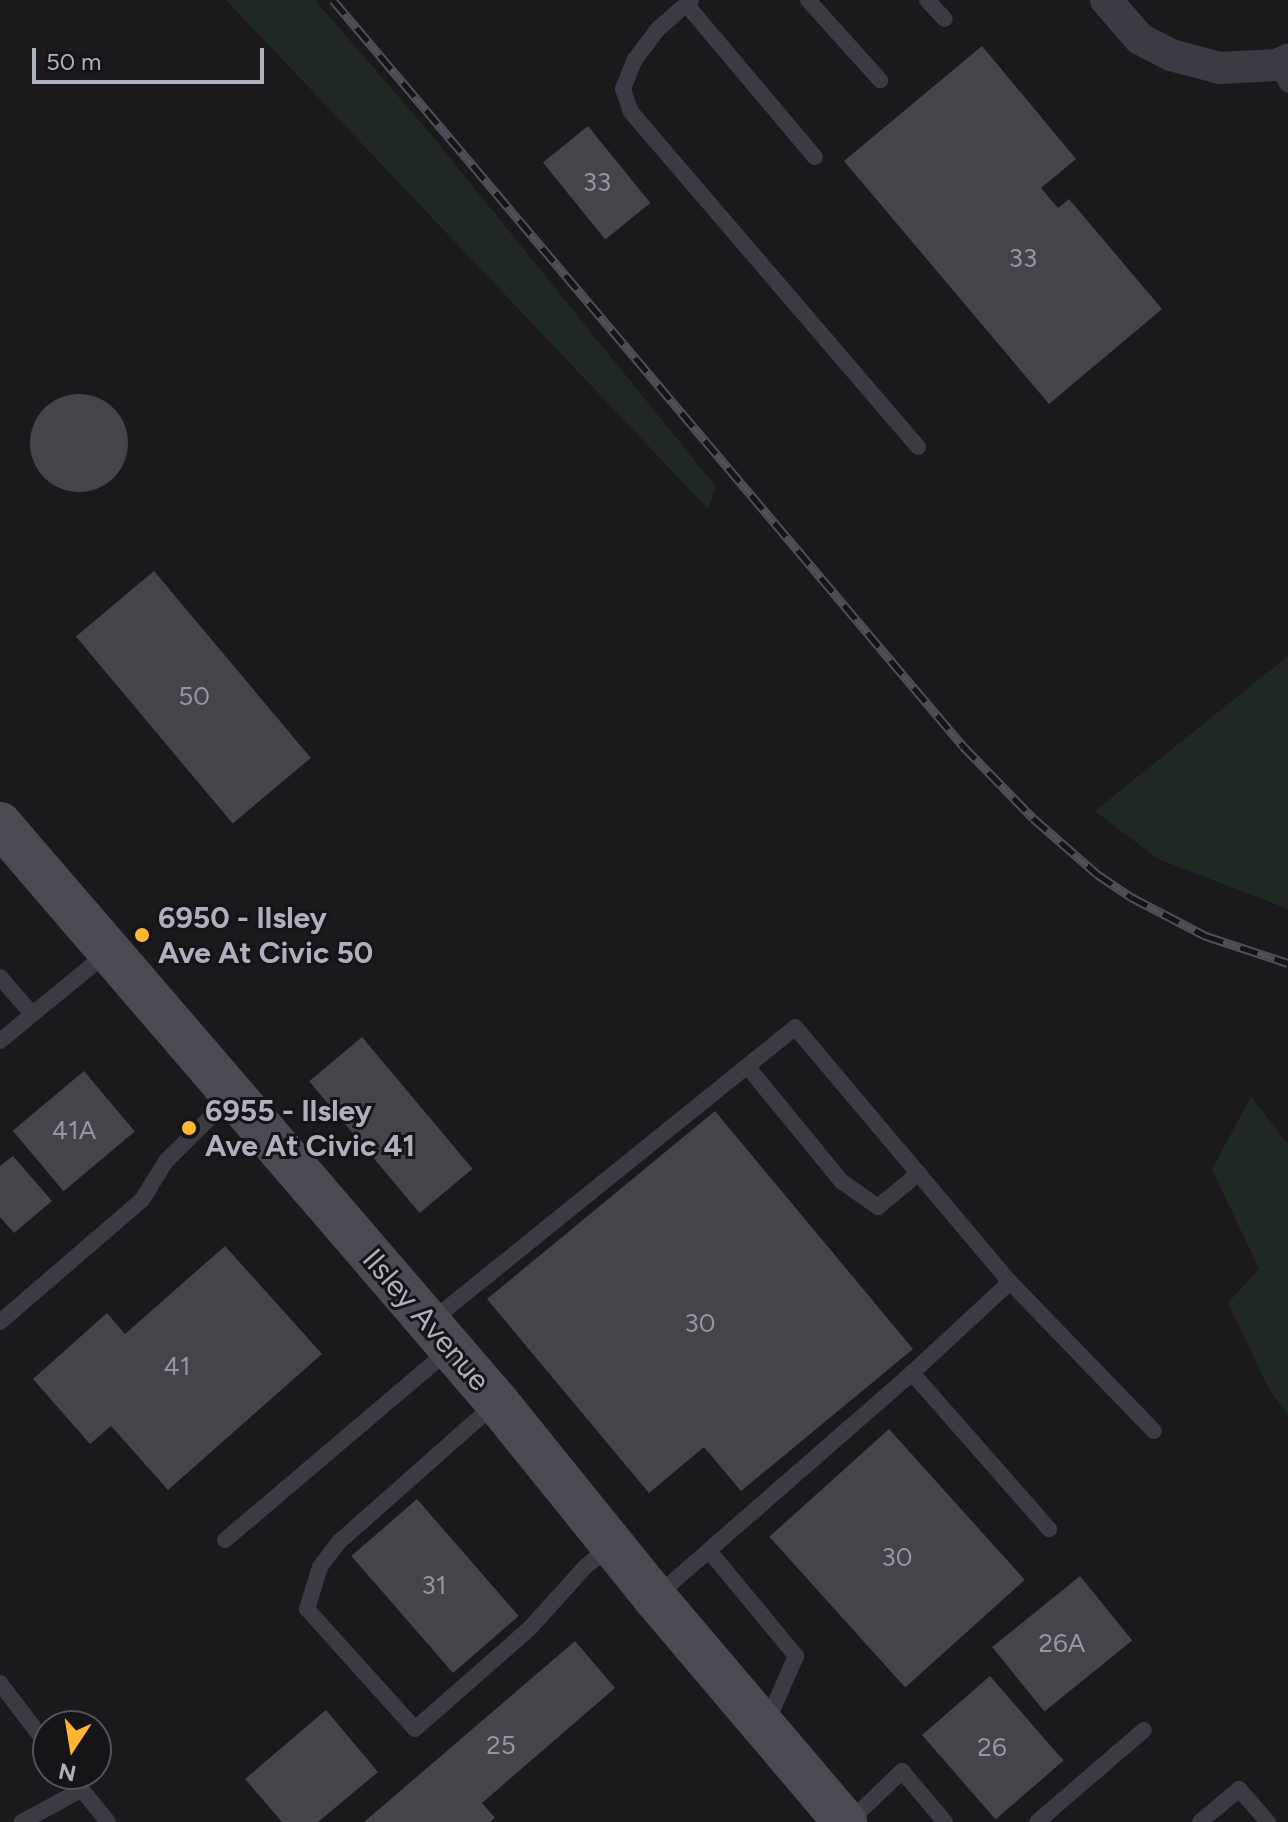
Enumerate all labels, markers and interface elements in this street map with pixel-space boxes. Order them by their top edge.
scale bar [36,32,268,82]
text: 50 m [46,47,102,76]
house number: 33 [583,167,611,199]
house number: 33 [1009,243,1037,275]
house number: 50 [178,681,210,713]
place label: 6950 - Ilsley Ave At Civic 50 [158,900,373,970]
marker: 6950 - Ilsley Ave At Civic 50 [133,926,151,944]
place label: 6955 - Ilsley Ave At Civic 41 [205,1093,415,1164]
house number: 41A [52,1115,96,1147]
marker: 6955 - Ilsley Ave At Civic 41 [180,1119,198,1137]
street label: Ilsley Avenue [355,1242,497,1398]
house number: 30 [685,1308,715,1340]
house number: 41 [164,1351,190,1383]
house number: 30 [882,1542,912,1574]
house number: 31 [422,1570,446,1602]
house number: 26A [1039,1628,1085,1660]
north arrow [32,1710,112,1790]
house number: 25 [486,1730,516,1762]
house number: 26 [977,1732,1007,1764]
text: N [56,1757,78,1787]

